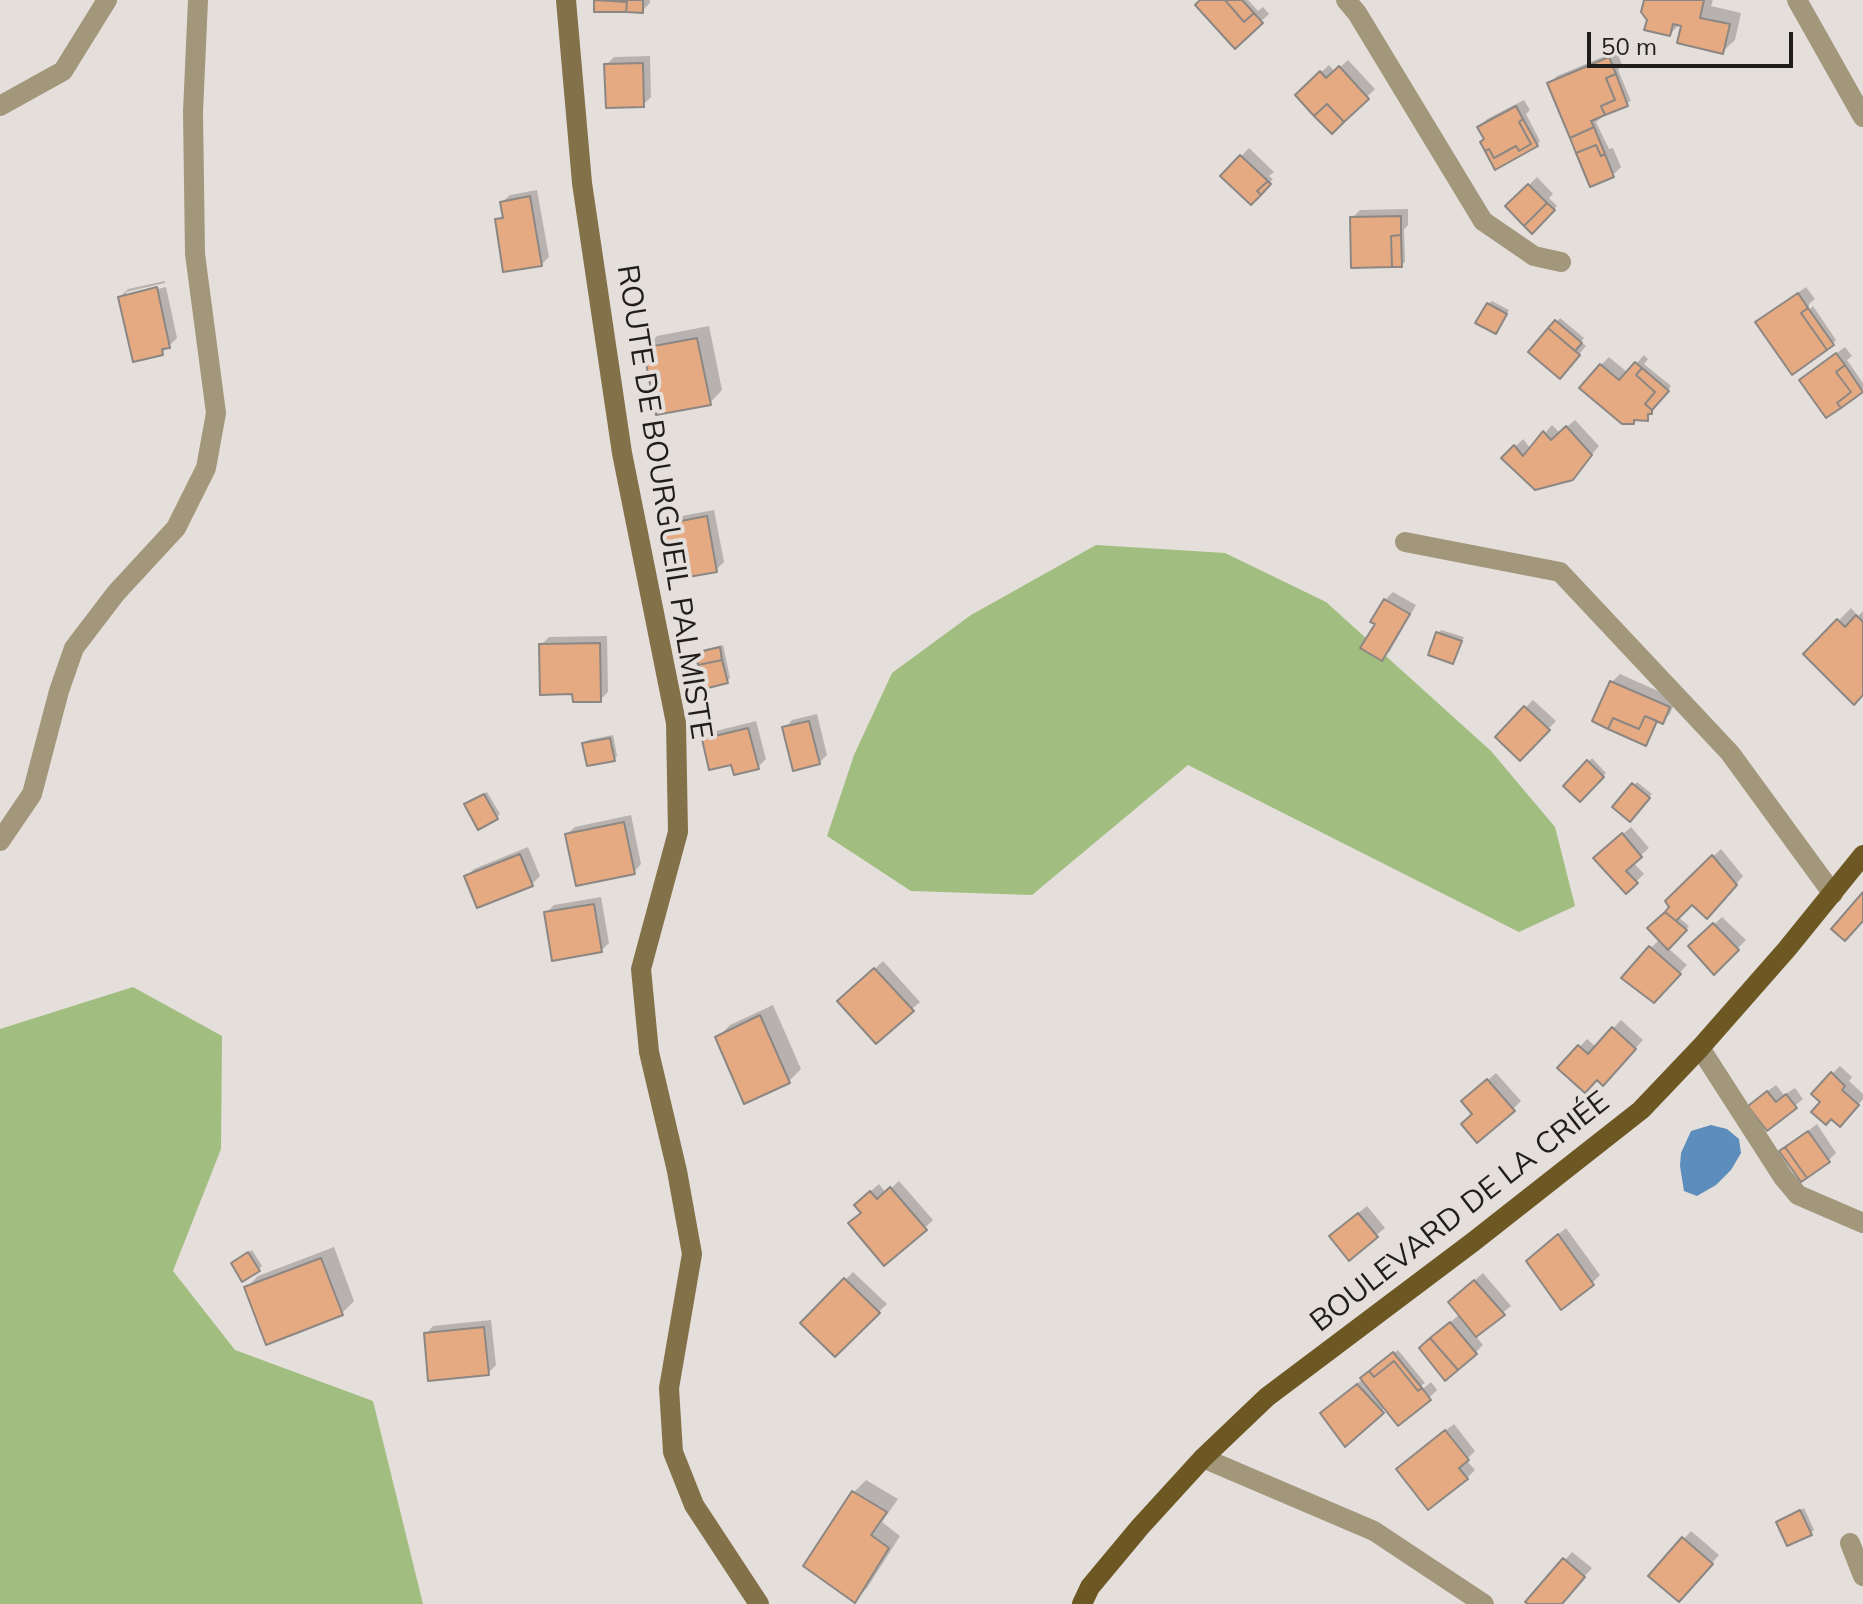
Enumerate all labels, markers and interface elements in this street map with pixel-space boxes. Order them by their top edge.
scale bar [1591,16,1797,66]
text: 50 m [1601,31,1657,61]
street label: ROUTE DE BOURGUEIL PALMISTE [609,262,719,742]
street label: BOULEVARD DE LA CRIÉE [1303,1084,1617,1340]

